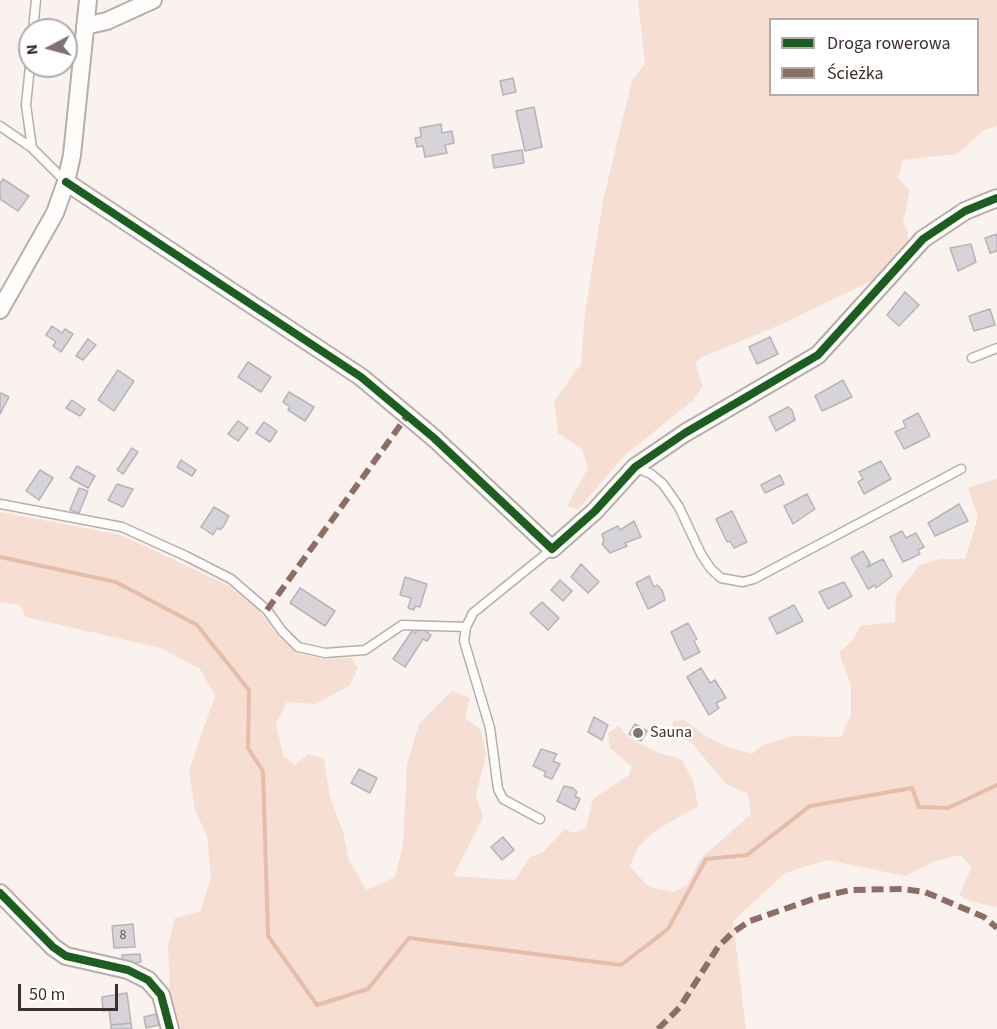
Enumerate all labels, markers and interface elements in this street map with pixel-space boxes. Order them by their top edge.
north arrow [18,18,78,78]
legend [769,18,979,96]
text: Droga rowerowa [827,31,951,56]
text: N [21,43,44,56]
text: Ścieżka [827,61,884,86]
place label: Sauna [650,723,692,743]
marker: Sauna [631,726,645,740]
house number: 8 [120,928,126,944]
scale bar [21,972,122,1010]
text: 50 m [29,982,65,1007]

